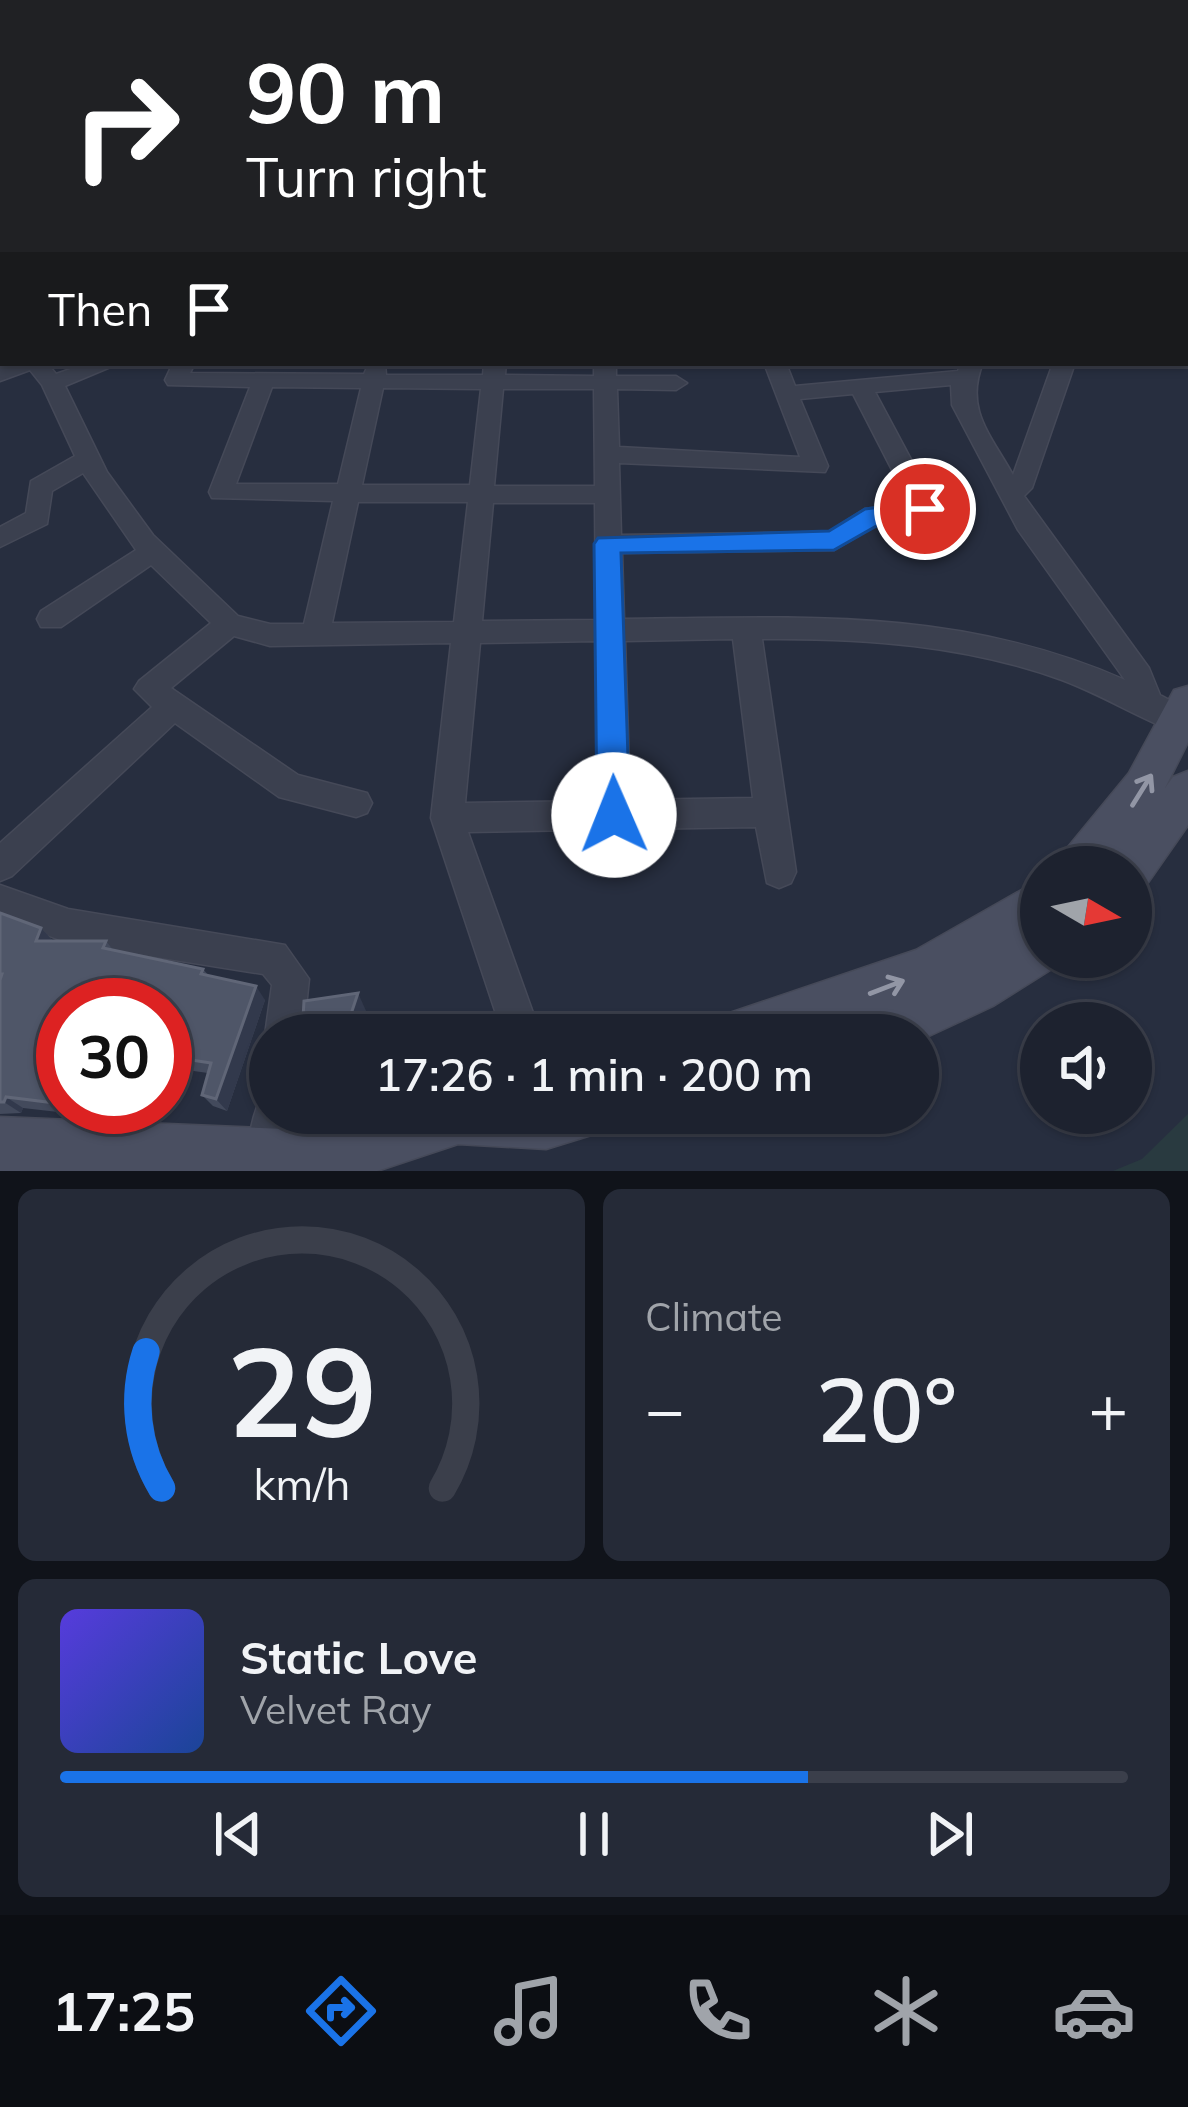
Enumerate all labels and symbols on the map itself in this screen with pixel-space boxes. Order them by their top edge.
pin [874,458,976,560]
position arrow [551,752,677,878]
one-way arrow [1129,774,1154,808]
north arrow [1020,846,1152,978]
one-way arrow [868,975,905,997]
speed limit sign: 30 [36,978,192,1134]

